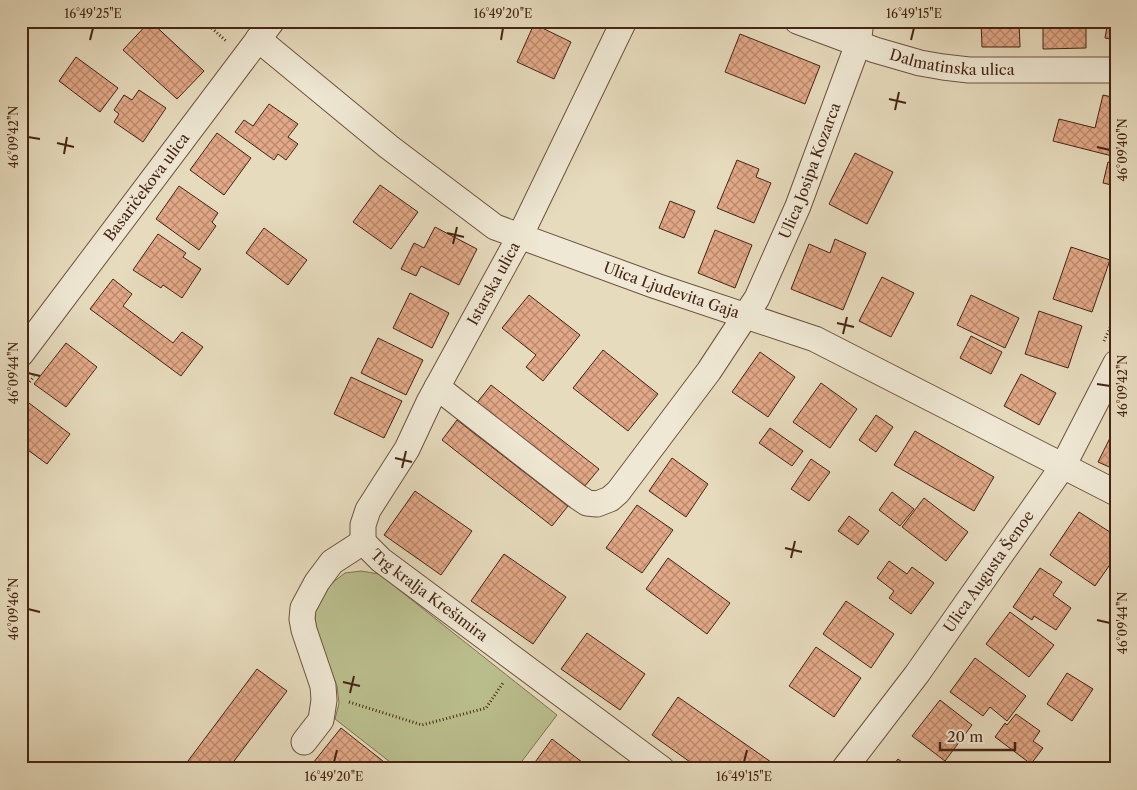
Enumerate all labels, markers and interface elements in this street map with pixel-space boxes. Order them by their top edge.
text: 16°49'25"E [64,6,122,21]
text: 16°49'20"E [474,6,532,21]
text: 16°49'15"E [886,6,942,21]
street label: Dalmatinska ulica [887,45,1015,79]
street label: Ulica Josipa Kozarca [775,100,845,242]
text: 46°09'42"N [6,106,21,168]
text: 46°09'40"N [1115,118,1130,182]
street label: Basaričekova ulica [100,129,193,245]
street label: Istarska ulica [463,238,524,329]
street label: Ulica Ljudevita Gaja [601,258,742,322]
text: 46°09'44"N [6,342,21,404]
text: 46°09'42"N [1115,355,1130,417]
street label: Ulica Augusta Šenoe [939,506,1038,636]
street label: Trg kralja Krešimira [367,545,492,645]
text: 46°09'46"N [6,578,21,640]
text: 46°09'44"N [1115,592,1130,654]
scale bar [940,720,1014,752]
text: 20 m [947,727,983,746]
text: 16°49'20"E [305,769,363,784]
text: 16°49'15"E [716,769,772,784]

